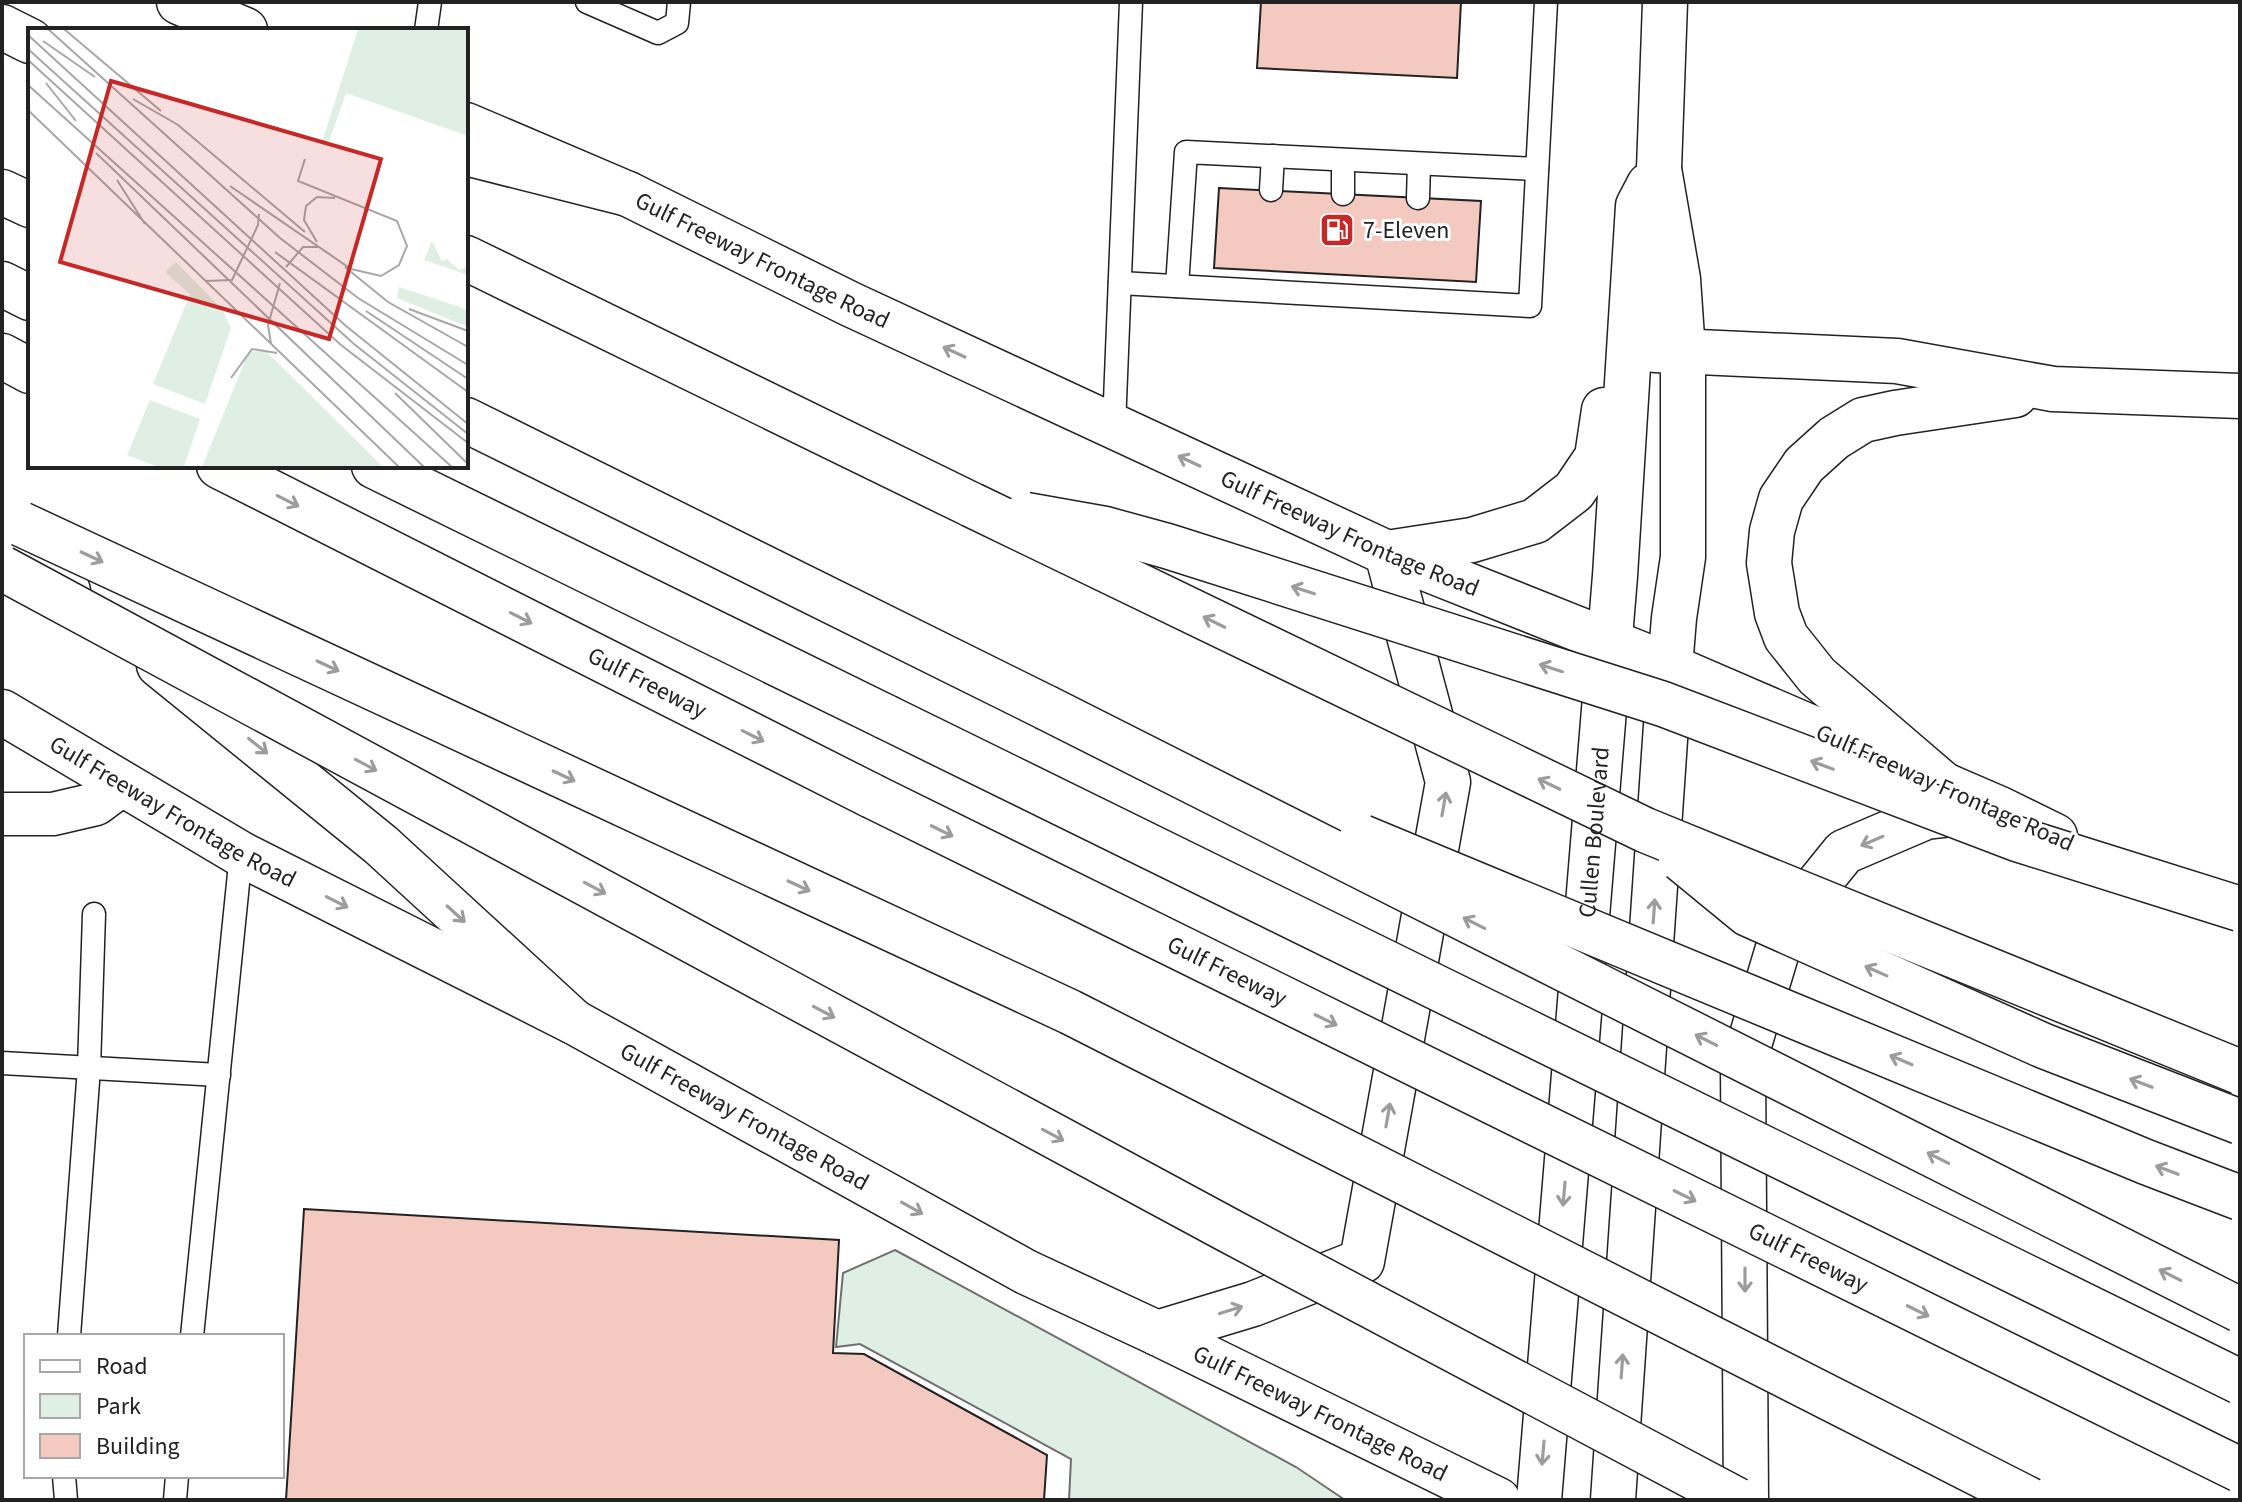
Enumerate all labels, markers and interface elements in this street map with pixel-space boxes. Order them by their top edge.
inset map [28,28,468,468]
street label: Gulf Freeway Frontage Road [629,183,896,338]
fuel station icon: 7-Eleven [1318,211,1356,249]
place label: 7-Eleven [1363,213,1449,248]
one-way arrow [942,344,966,359]
one-way arrow [1178,453,1202,468]
street label: Gulf Freeway Frontage Road [1215,461,1485,606]
one-way arrow [276,494,300,510]
one-way arrow [79,550,104,565]
one-way arrow [1291,581,1316,596]
one-way arrow [508,611,532,627]
one-way arrow [1203,614,1227,629]
street label: Gulf Freeway [582,638,713,727]
one-way arrow [316,659,340,674]
one-way arrow [1539,660,1564,675]
street label: Gulf Freeway Frontage Road [1810,715,2080,861]
street label: Gulf Freeway Frontage Road [43,727,302,897]
one-way arrow [740,728,764,744]
one-way arrow [247,737,268,754]
street label: Cullen Boulevard [1569,745,1618,919]
one-way arrow [354,757,378,773]
one-way arrow [1810,757,1835,771]
one-way arrow [551,769,575,784]
one-way arrow [1538,776,1562,791]
one-way arrow [1438,792,1453,817]
one-way arrow [930,824,954,839]
one-way arrow [1860,834,1884,849]
one-way arrow [787,879,811,894]
one-way arrow [583,880,606,896]
one-way arrow [325,895,349,910]
one-way arrow [1647,898,1662,925]
one-way arrow [445,904,466,923]
one-way arrow [1463,915,1487,931]
street label: Gulf Freeway [1161,927,1293,1015]
one-way arrow [1864,963,1888,978]
one-way arrow [812,1004,835,1020]
one-way arrow [1314,1013,1338,1028]
one-way arrow [1695,1032,1719,1048]
street label: Gulf Freeway Frontage Road [614,1033,876,1199]
one-way arrow [1889,1051,1914,1066]
one-way arrow [2129,1075,2154,1090]
one-way arrow [1382,1103,1397,1128]
one-way arrow [1040,1128,1064,1143]
one-way arrow [1927,1149,1951,1165]
one-way arrow [2155,1162,2180,1176]
one-way arrow [1556,1180,1571,1207]
one-way arrow [1673,1189,1697,1205]
one-way arrow [899,1201,923,1217]
street label: Gulf Freeway [1743,1213,1874,1302]
one-way arrow [1737,1266,1753,1293]
one-way arrow [2159,1266,2183,1282]
one-way arrow [1218,1302,1244,1317]
one-way arrow [1906,1304,1930,1319]
legend [24,1334,284,1478]
street label: Gulf Freeway Frontage Road [1187,1336,1454,1490]
text: Road [96,1349,148,1384]
one-way arrow [1615,1353,1630,1380]
text: Park [96,1389,141,1424]
text: Building [96,1429,180,1464]
one-way arrow [1535,1439,1550,1466]

